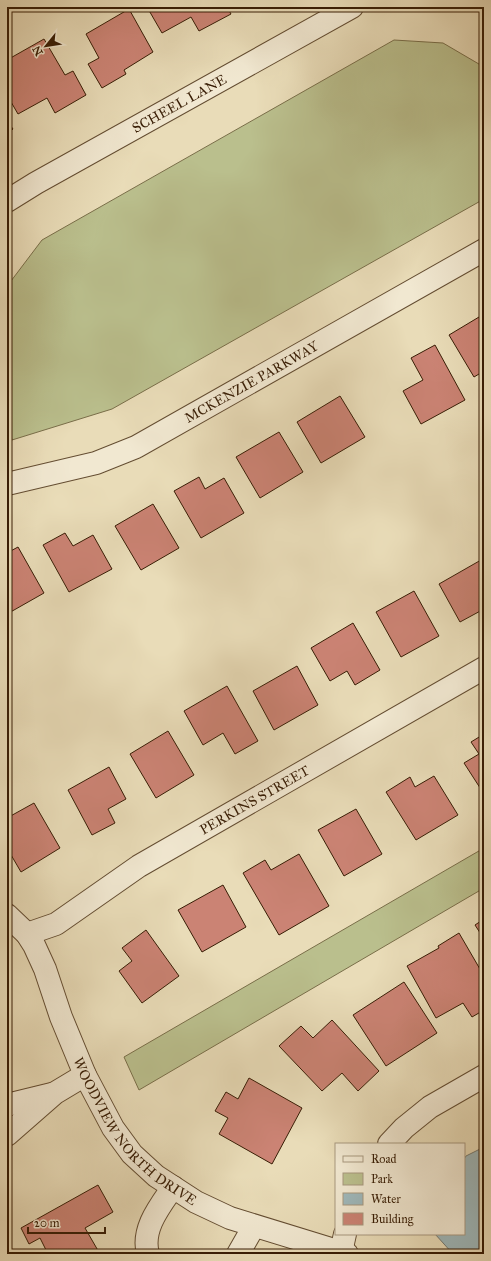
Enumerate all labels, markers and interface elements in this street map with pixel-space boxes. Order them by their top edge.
north arrow [26,26,66,66]
text: N [29,43,46,58]
street label: SCHEEL LANE [129,71,230,137]
street label: MCKENZIE PARKWAY [182,337,322,427]
street label: PERKINS STREET [197,762,313,838]
street label: WOODVIEW NORTH DRIVE [70,1055,200,1209]
legend [335,1143,465,1235]
text: Road [371,1152,397,1166]
text: Park [371,1172,393,1186]
text: Water [371,1192,401,1206]
scale bar [28,1209,105,1235]
text: Building [371,1212,414,1227]
text: 20 m [34,1216,60,1230]

